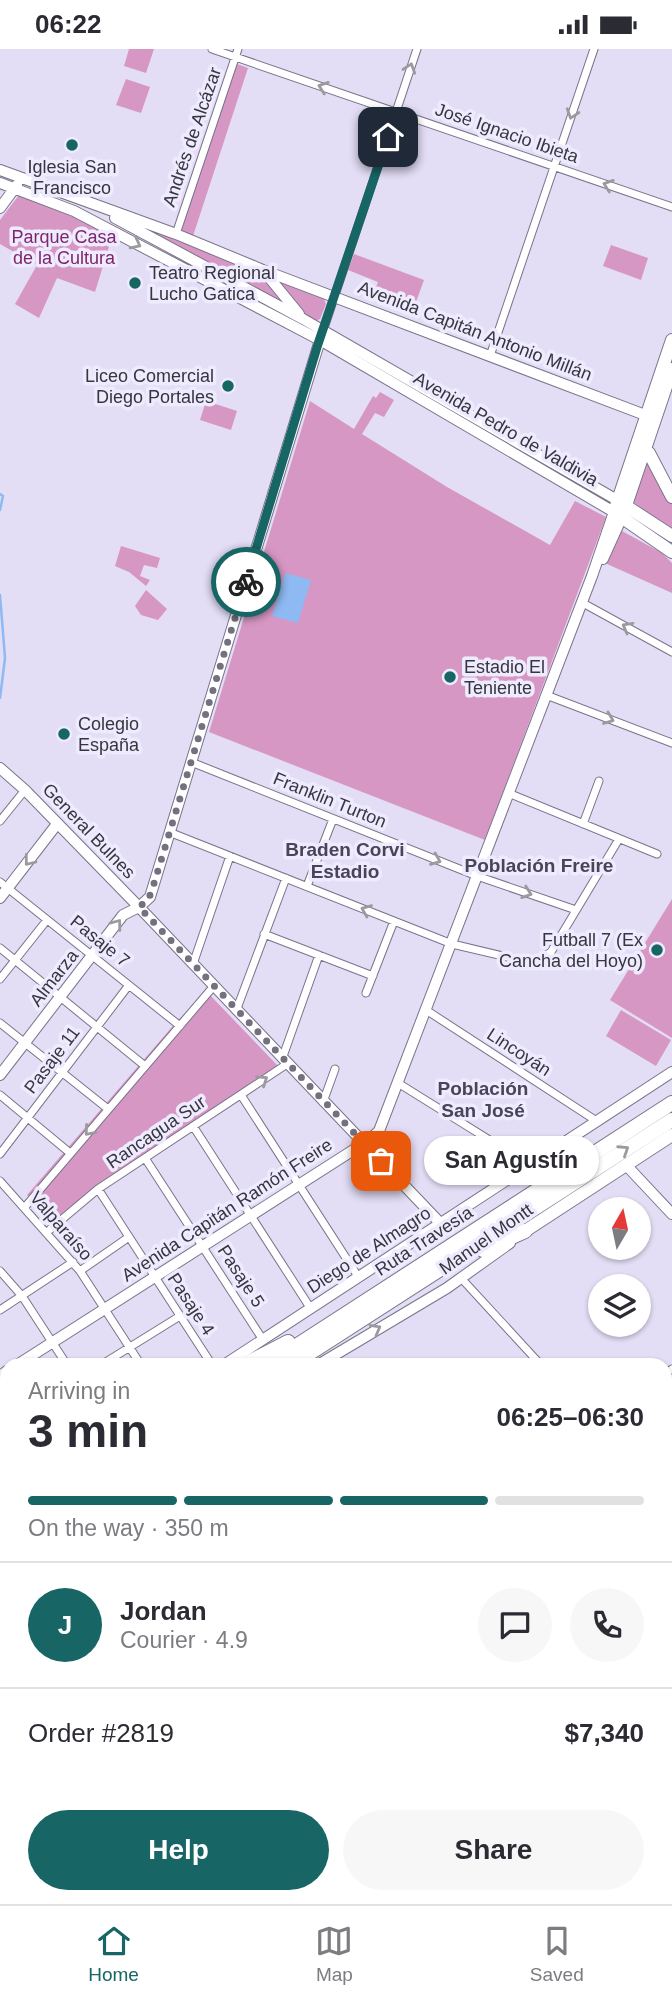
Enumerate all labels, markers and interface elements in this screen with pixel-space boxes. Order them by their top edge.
text: 06:22 [35,9,102,39]
one-way arrow [402,63,417,75]
street label: Andrés de Alcázar [159,65,225,209]
one-way arrow [317,81,330,95]
street label: José Ignacio Ibieta [433,99,582,167]
pin [358,107,418,167]
one-way arrow [566,107,581,119]
icon: home [369,118,407,156]
marker: Iglesia San Francisco [64,137,80,153]
place label: Iglesia San Francisco [27,157,117,198]
one-way arrow [602,179,614,193]
park label: Parque Casa de la Cultura [11,227,118,268]
one-way arrow [129,235,142,249]
place label: Teatro Regional Lucho Gatica [149,263,275,304]
marker: Teatro Regional Lucho Gatica [127,275,143,291]
street label: Avenida Capitán Antonio Millán [355,277,595,385]
place label: Liceo Comercial Diego Portales [85,366,214,407]
street label: Avenida Pedro de Valdivia [410,368,603,491]
marker: Liceo Comercial Diego Portales [220,378,236,394]
courier [211,547,281,617]
icon: bike [227,563,265,601]
one-way arrow [621,622,634,635]
place label: Estadio El Teniente [464,657,545,698]
marker: Estadio El Teniente [442,669,458,685]
one-way arrow [602,711,614,725]
place label: Colegio España [78,714,140,755]
marker: Colegio España [56,726,72,742]
street label: Franklin Turton [271,768,389,832]
street label: General Bulnes [39,779,139,883]
district label: Braden Corvi Estadio [285,839,405,882]
one-way arrow [430,851,442,865]
one-way arrow [24,853,37,865]
district label: Población Freire [465,855,613,876]
one-way arrow [520,885,533,899]
one-way arrow [360,904,372,918]
street label: Pasaje 7 [66,911,134,971]
one-way arrow [109,919,121,932]
place label: Futball 7 (Ex Cancha del Hoyo) [499,930,643,971]
marker: Futball 7 (Ex Cancha del Hoyo) [649,942,665,958]
street label: Almarza [26,945,83,1010]
street label: Pasaje 11 [20,1023,84,1097]
street label: Lincoyán [483,1024,555,1080]
one-way arrow [255,1075,268,1088]
district label: Población San José [438,1078,528,1121]
street label: Rancagua Sur [103,1092,209,1172]
one-way arrow [85,1123,97,1136]
pin [351,1131,411,1191]
street label: Avenida Capitán Ramón Freire [118,1134,336,1286]
callout: San Agustín [423,1137,598,1185]
icon: bag [362,1142,400,1180]
one-way arrow [617,1146,630,1159]
text: San Agustín [445,1147,578,1173]
street label: Valparaíso [26,1187,96,1265]
north arrow [588,1197,651,1260]
map controls [588,1197,651,1337]
street label: Manuel Montt [436,1200,536,1278]
street label: Ruta Travesía [372,1202,477,1280]
street label: Diego de Almagro [304,1203,434,1297]
street label: Pasaje 5 [214,1241,268,1311]
street label: Pasaje 4 [164,1269,218,1339]
button: layers [588,1274,651,1337]
one-way arrow [368,1324,381,1337]
text: Arriving in [28,1378,130,1404]
text: 06:25–06:30 [497,1402,644,1432]
text: 3 min [28,1405,148,1457]
text: On the way · 350 m [28,1515,229,1541]
button: chat [478,1588,552,1662]
button: phone [570,1588,644,1662]
text: Jordan [120,1596,207,1626]
text: J [58,1610,72,1640]
text: Courier · 4.9 [120,1627,248,1653]
text: Order #2819 [28,1718,174,1748]
text: $7,340 [564,1718,644,1748]
button: Help [28,1810,329,1890]
button: Share [343,1810,644,1890]
tab: Home [88,1922,139,1986]
tab: Map [315,1922,353,1986]
tab: Saved [530,1922,584,1986]

